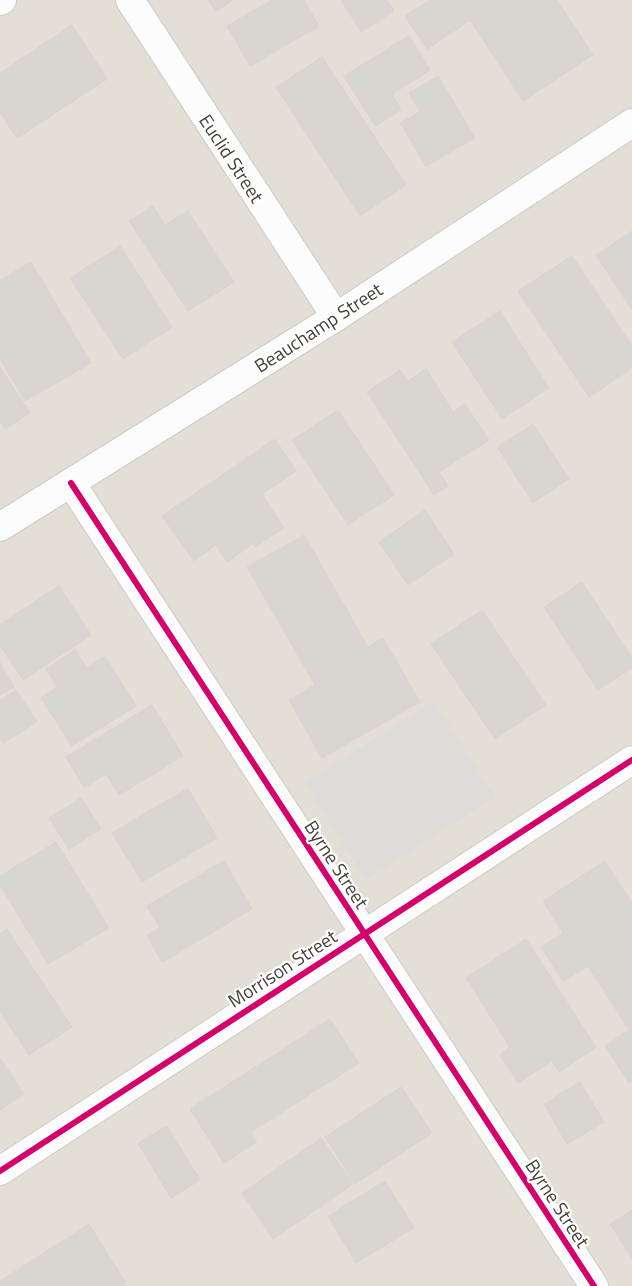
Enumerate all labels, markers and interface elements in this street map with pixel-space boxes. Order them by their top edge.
street label: Euclid Street [192,108,272,208]
street label: Beauchamp Street [248,274,388,379]
street label: Byrne Street [298,814,377,914]
street label: Morrison Street [221,922,343,1014]
street label: Byrne Street [519,1153,598,1253]

